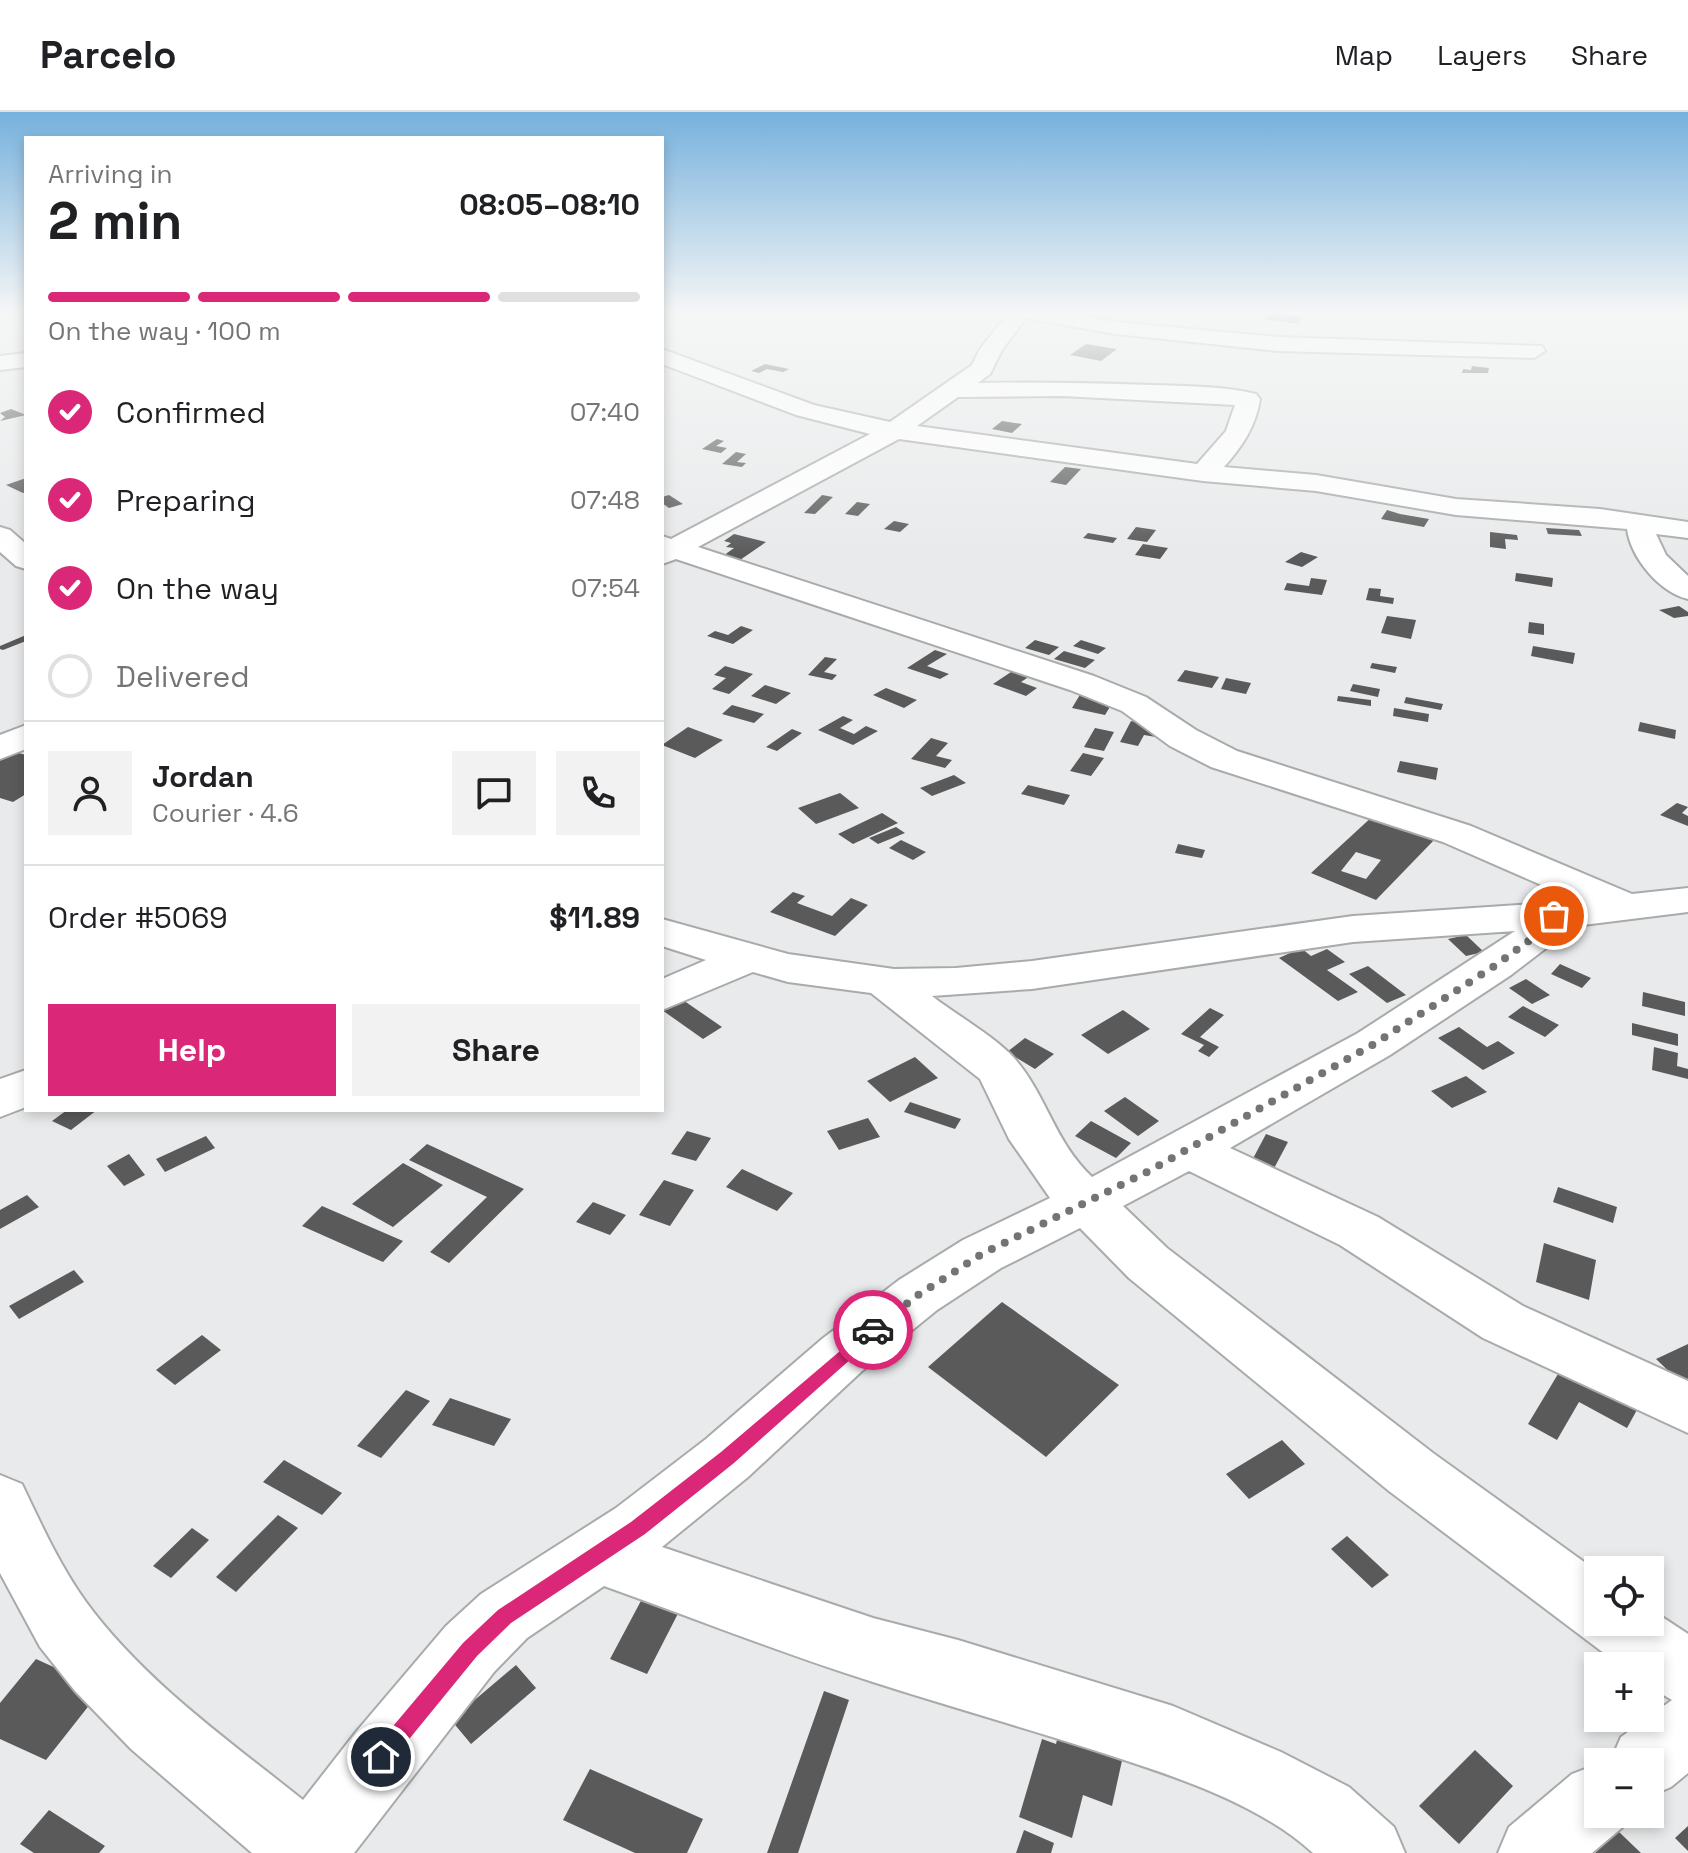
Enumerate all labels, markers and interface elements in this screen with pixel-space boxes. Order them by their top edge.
text: Parcelo [40,31,176,79]
text: Map [1335,37,1393,73]
text: Layers [1437,37,1527,73]
text: Share [1571,37,1648,73]
text: Arriving in [48,157,172,191]
text: 08:05–08:10 [459,185,640,224]
text: 2 min [48,188,182,254]
text: On the way · 100 m [48,314,281,348]
icon: check [48,390,92,434]
text: Confirmed [116,393,266,432]
text: 07:40 [570,395,640,429]
icon: check [48,478,92,522]
text: Preparing [116,481,255,520]
text: 07:48 [570,483,640,517]
icon: check [48,566,92,610]
text: On the way [116,569,279,608]
text: 07:54 [571,571,640,605]
text: Delivered [116,657,250,696]
button: person [48,751,132,835]
button: chat [452,751,536,835]
button: phone [556,751,640,835]
text: Jordan [152,757,254,796]
text: Courier · 4.6 [152,796,299,830]
pin [1520,882,1588,950]
icon: bag [1532,894,1576,938]
text: Order #5069 [48,898,228,937]
text: $11.89 [549,898,640,937]
button: Help [48,1004,336,1096]
button: Share [352,1004,640,1096]
courier [833,1290,913,1370]
icon: car [851,1308,895,1352]
map controls [1584,1556,1664,1828]
button: locate [1584,1556,1664,1636]
button: + [1584,1652,1664,1732]
pin [347,1723,415,1791]
icon: home [359,1735,403,1779]
button: − [1584,1748,1664,1828]

